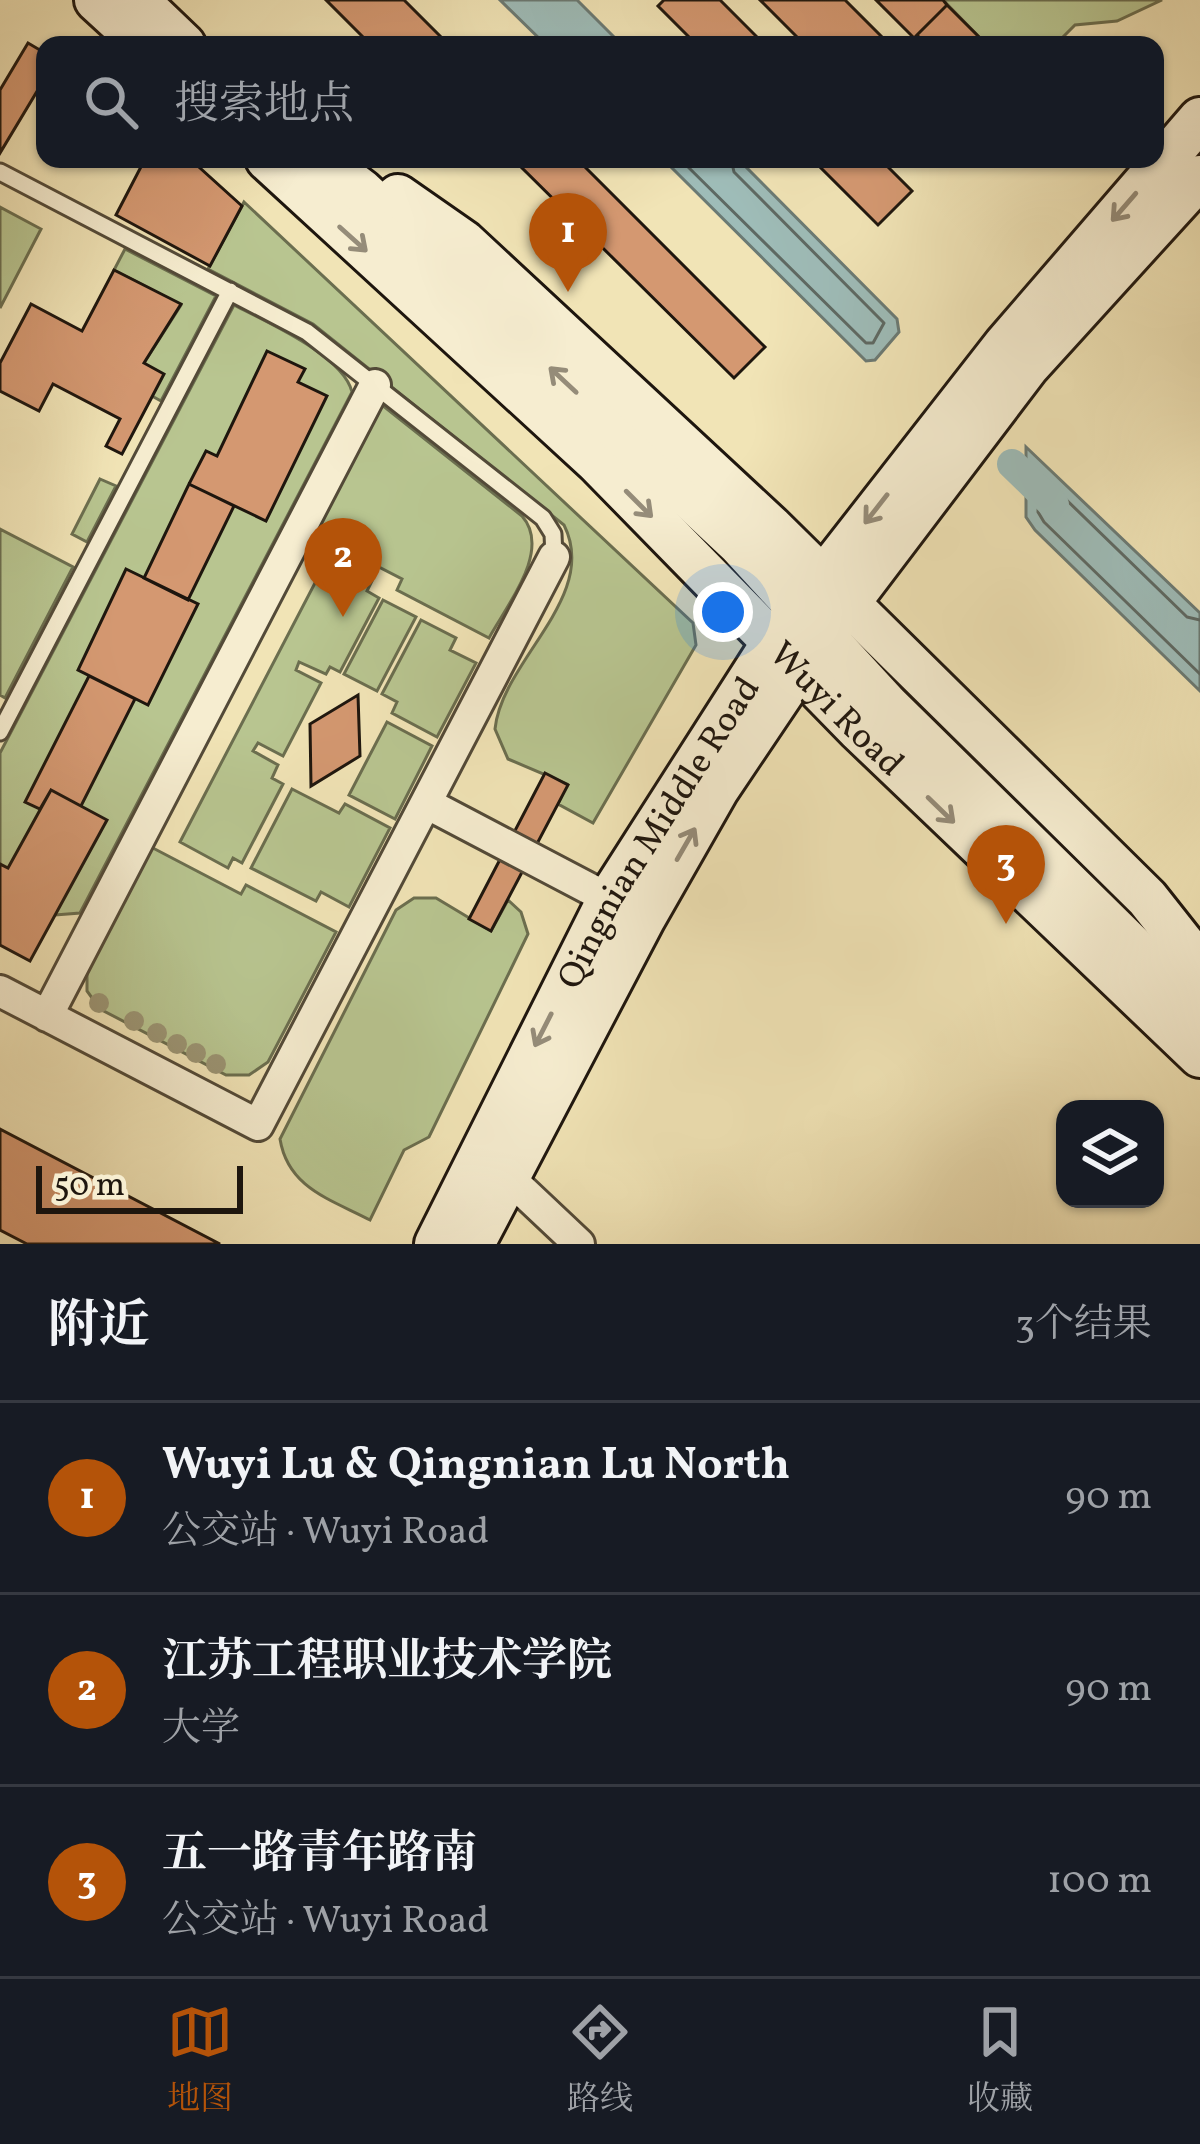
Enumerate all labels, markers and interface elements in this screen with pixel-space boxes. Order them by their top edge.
search box [36,36,1164,168]
icon: search [78,69,144,135]
text: 搜索地点 [174,75,354,138]
one-way arrow [1110,191,1138,222]
pin: 1 [529,193,607,292]
one-way arrow [338,225,368,252]
one-way arrow [549,367,579,395]
one-way arrow [624,489,653,518]
one-way arrow [863,492,890,524]
pin: 2 [304,518,382,617]
your location [693,582,753,642]
street label: Wuyi Road [756,632,914,789]
street label: Qingnian Middle Road [547,668,774,998]
one-way arrow [926,795,956,823]
pin: 3 [967,825,1045,924]
one-way arrow [675,827,699,862]
one-way arrow [531,1011,554,1047]
map controls [1056,1100,1164,1208]
button: layers [1056,1100,1164,1208]
scale bar [36,1160,243,1213]
text: 50 m [54,1164,125,1210]
text: 附近 [48,1292,150,1363]
text: 3个结果 [1015,1299,1152,1353]
text: Wuyi Lu & Qingnian Lu North [162,1435,790,1498]
text: 1 [79,1471,95,1525]
text: 90 m [1065,1471,1152,1525]
text: 公交站 · Wuyi Road [162,1506,489,1560]
text: 江苏工程职业技术学院 [162,1632,612,1695]
text: 2 [77,1663,97,1717]
text: 90 m [1065,1663,1152,1717]
text: 大学 [162,1703,240,1757]
text: 五一路青年路南 [162,1824,477,1887]
text: 3 [77,1855,97,1909]
text: 100 m [1047,1855,1152,1909]
text: 公交站 · Wuyi Road [162,1895,489,1949]
tab: 地图 [167,1999,233,2124]
tab: 路线 [567,1999,633,2124]
tab: 收藏 [967,1999,1033,2124]

